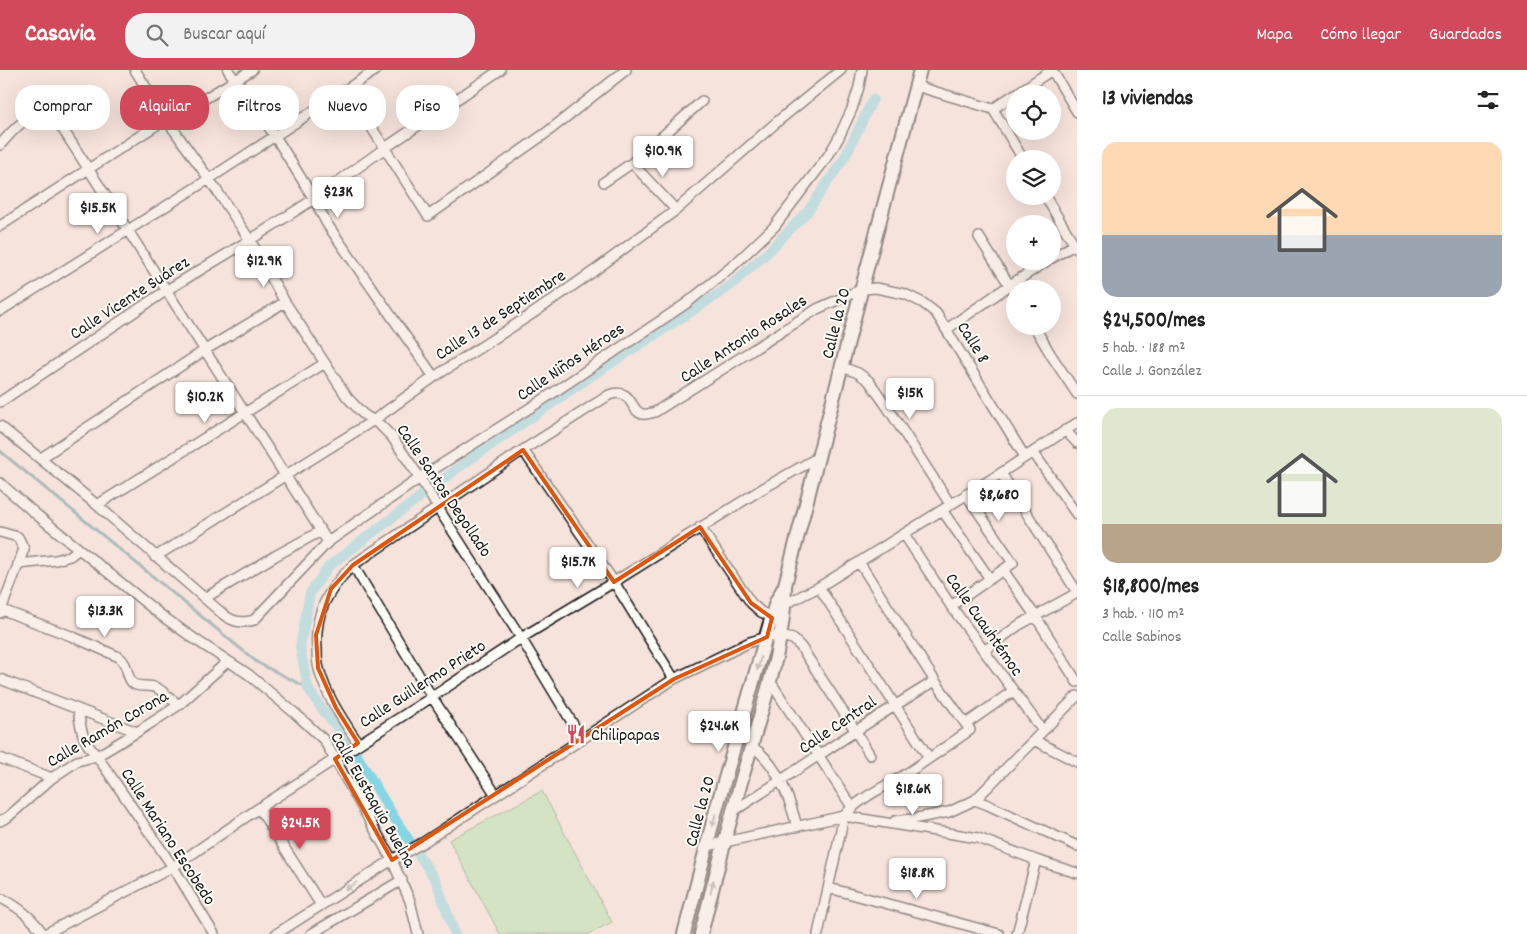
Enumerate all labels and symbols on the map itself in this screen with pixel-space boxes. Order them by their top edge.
pin: $10.9K [622,136,704,178]
pin: $23K [308,176,368,219]
pin: $15.5K [57,192,139,235]
pin: $12.9K [223,246,305,288]
street label: Calle Vicente Suárez [66,251,195,347]
street label: Calle 13 de Septiembre [431,264,572,368]
street label: Calle la 20 [817,285,858,362]
street label: Calle Antonio Rosales [676,290,813,391]
street label: Calle Niños Héroes [512,318,630,408]
street label: Calle 8 [949,318,994,369]
pin: $15K [880,378,940,420]
pin: $10.2K [164,382,246,424]
street label: Calle Santos Degollado [389,420,497,563]
pin: $8,680 [958,480,1040,522]
pin: $15.7K [537,546,619,589]
street label: Calle Cuauhtémoc [938,569,1028,682]
pin: $13.3K [64,596,146,638]
street label: Calle Guillermo Prieto [355,635,492,735]
one-way arrow [755,657,763,672]
street label: Calle Ramón Corona [43,685,174,775]
street label: Calle Central [794,690,883,761]
pin: $24.6K [678,710,760,753]
restaurant icon: Chilipapas [565,723,587,745]
place label: Chilipapas [591,724,660,749]
street label: Calle Eustaquio Buelna [323,728,421,873]
street label: Calle Mariano Escobedo [113,764,221,911]
street label: Calle la 20 [680,773,723,850]
pin: $18.6K [872,774,954,816]
pin: $24.5K [259,808,341,850]
one-way arrow [710,813,718,828]
pin: $18.8K [876,858,958,900]
one-way arrow [708,879,716,894]
one-way arrow [344,881,358,891]

